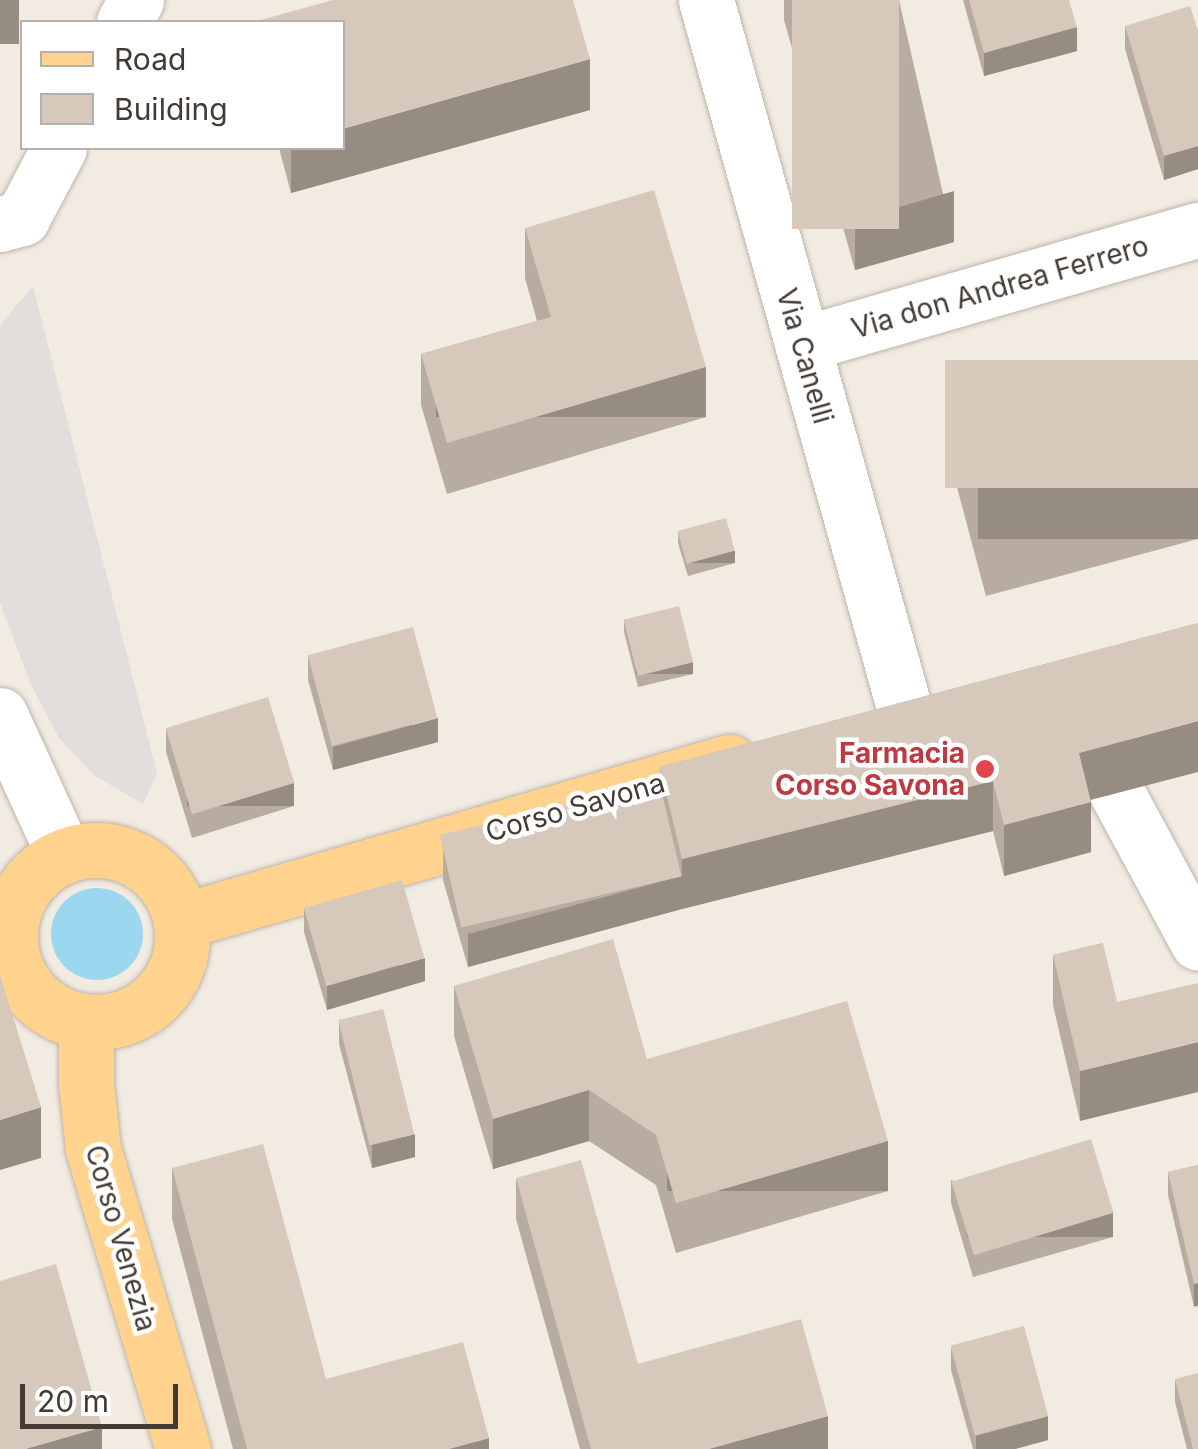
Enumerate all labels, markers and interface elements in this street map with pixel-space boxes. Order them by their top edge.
legend [20,20,345,150]
text: Road [114,41,186,77]
text: Building [114,91,228,127]
street label: Via don Andrea Ferrero [848,228,1152,346]
street label: Via Canelli [770,285,840,427]
place label: Farmacia Corso Savona [775,736,965,802]
marker: Farmacia Corso Savona [974,758,996,780]
street label: Corso Savona [482,765,668,849]
street label: Corso Venezia [78,1141,164,1335]
scale bar [25,1364,182,1426]
text: 20 m [37,1383,109,1419]

